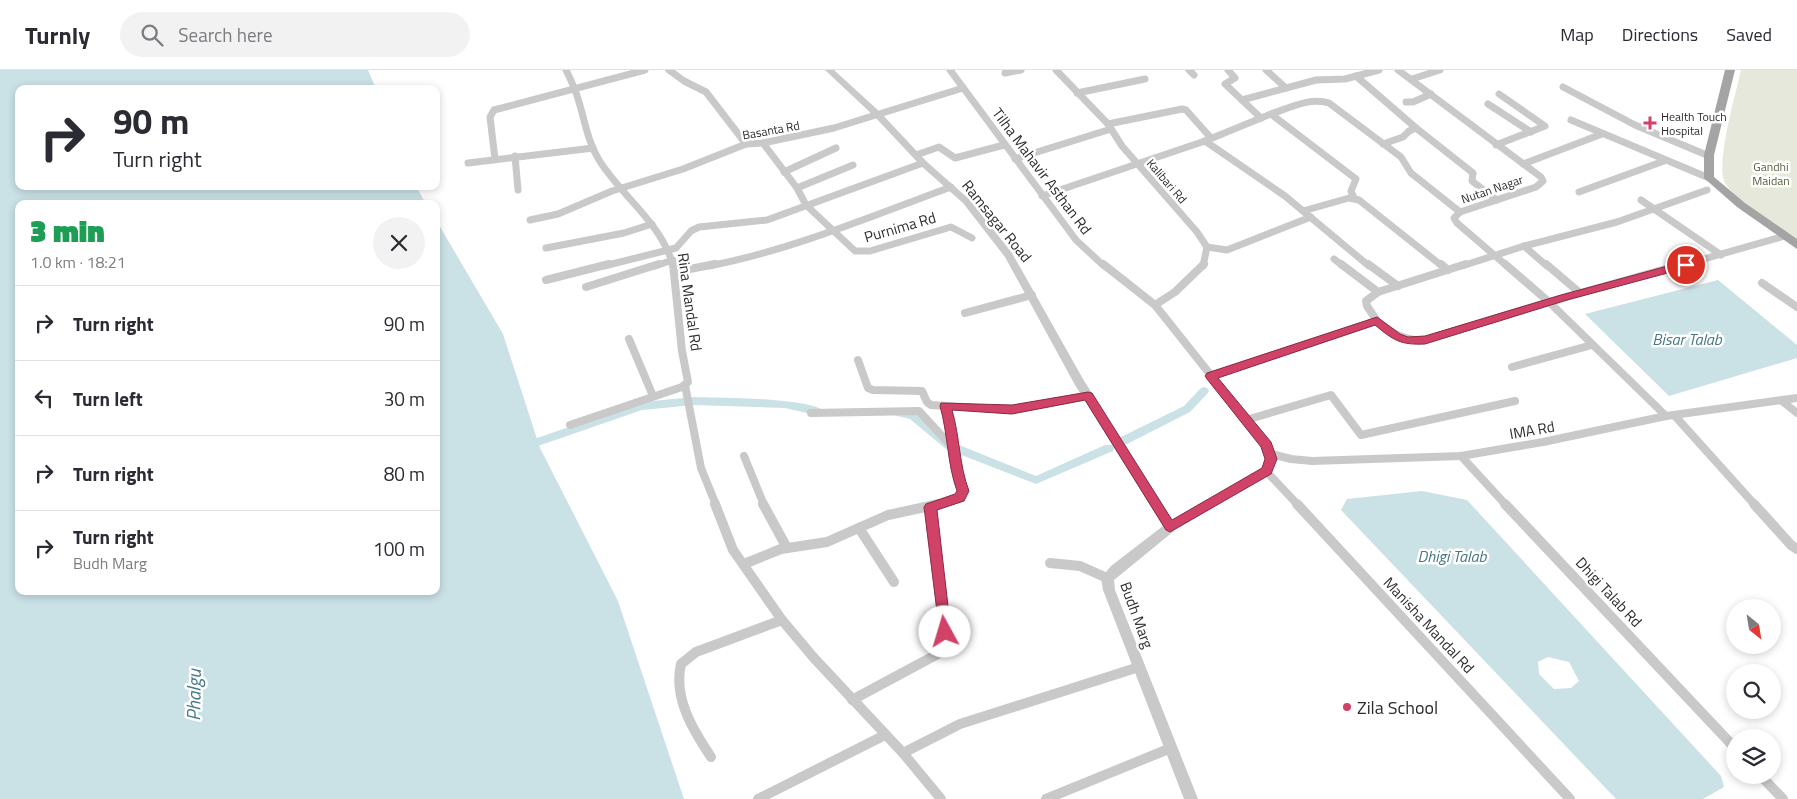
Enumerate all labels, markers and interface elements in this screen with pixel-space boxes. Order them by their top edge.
search box [120,12,470,57]
text: Turnly [25,17,90,53]
text: Search here [178,20,273,49]
icon: search [138,21,166,49]
text: Map [1560,21,1594,48]
text: Directions [1622,21,1698,48]
text: Saved [1726,21,1772,48]
text: 90 m [113,94,189,148]
street label: Tilha Mahavir Asthan Rd [987,103,1097,239]
icon: right [30,105,95,170]
place label: Health Touch Hospital [1661,107,1727,140]
street label: Basanta Rd [741,116,801,144]
marker: Health Touch Hospital [1643,116,1657,130]
text: Turn right [113,142,202,176]
street label: Kalibari Rd [1142,155,1192,207]
park label: Gandhi Maidan [1752,157,1790,190]
street label: Nutan Nagar [1459,170,1525,208]
street label: Ramsagar Road [957,175,1037,267]
street label: Purnima Rd [861,206,939,248]
text: 3 min [30,208,105,254]
button: close [373,217,425,269]
pin [1665,244,1707,286]
text: 1.0 km · 18:21 [30,250,126,274]
street label: Rina Mandal Rd [672,251,708,353]
icon: arrive [1672,251,1700,279]
icon: right [30,309,58,337]
text: Turn right [73,309,154,338]
text: 90 m [384,309,425,338]
water label: Bisar Talab [1652,327,1723,351]
icon: left [30,384,58,412]
text: Turn left [73,384,143,413]
text: 30 m [384,384,425,413]
street label: IMA Rd [1508,415,1556,445]
icon: right [30,459,58,487]
text: Turn right [73,459,154,488]
text: 80 m [384,459,425,488]
text: Turn right [73,522,154,551]
icon: right [30,534,58,562]
text: 100 m [373,534,425,563]
water label: Dhigi Talab [1418,544,1487,568]
text: Budh Marg [73,551,147,575]
street label: Dhigi Talab Rd [1570,552,1648,632]
street label: Manisha Mandal Rd [1378,572,1480,678]
street label: Budh Marg [1114,578,1160,652]
north arrow [1726,599,1781,654]
map controls [1726,599,1781,784]
position arrow [918,605,970,657]
button: search [1726,664,1781,719]
water label: Phalgu [178,667,208,721]
place label: Zila School [1357,694,1438,721]
marker: Zila School [1341,701,1353,713]
button: layers [1726,729,1781,784]

